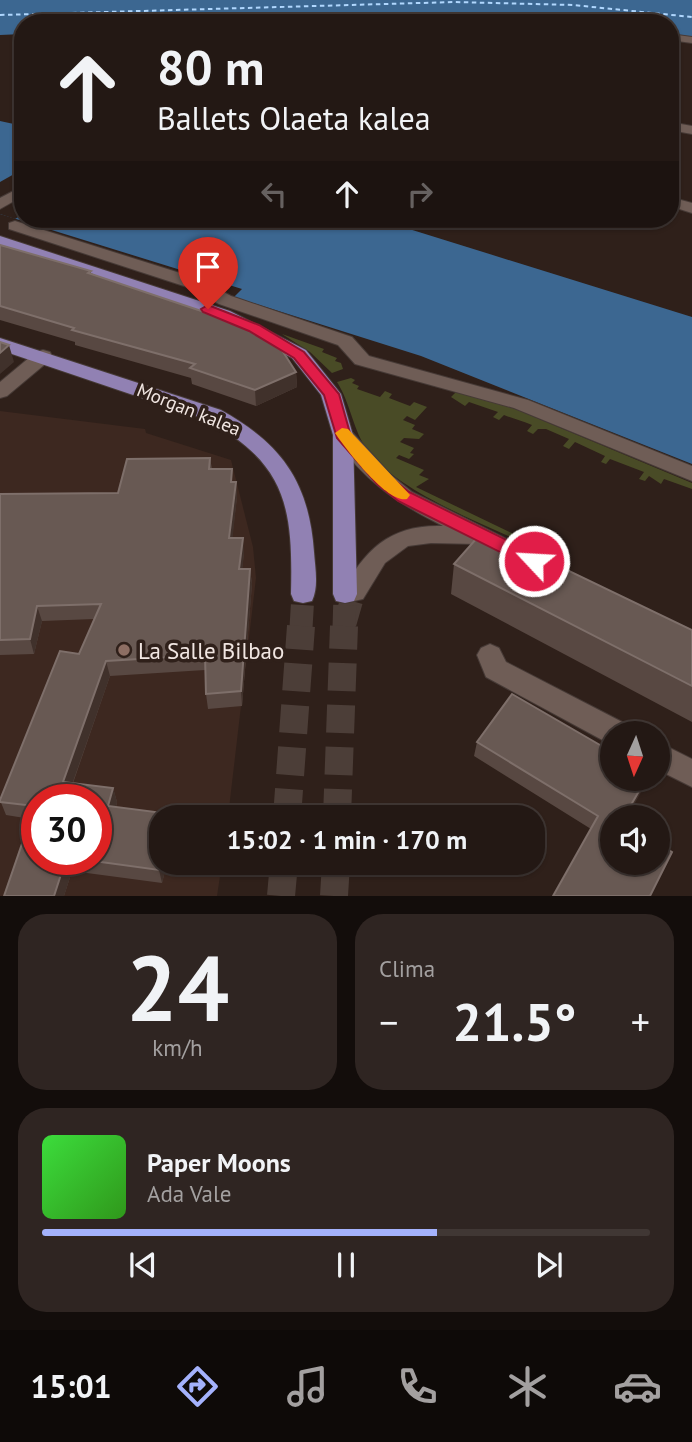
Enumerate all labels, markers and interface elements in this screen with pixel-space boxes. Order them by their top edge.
text: 80 m [157,35,264,99]
icon: ahead [42,42,133,133]
text: Ballets Olaeta kalea [157,97,431,139]
icon: left [255,175,293,213]
icon: ahead [328,175,366,213]
icon: right [401,175,439,213]
pin [178,237,238,309]
icon: arrive [189,248,227,286]
street label: Morgan kalea [134,377,244,441]
position arrow [497,524,571,598]
place label: La Salle Bilbao [138,636,284,665]
marker: La Salle Bilbao [116,642,132,658]
north arrow [600,721,670,791]
map controls [600,721,670,875]
speed limit sign: 30 [21,784,112,875]
button: sound [600,805,670,875]
text: 15:02 · 1 min · 170 m [227,823,467,856]
text: 24 [126,928,229,1046]
text: Clima [379,954,435,983]
text: 21.5° [453,988,576,1055]
text: − [379,997,398,1046]
text: + [631,997,650,1046]
text: km/h [152,1033,203,1062]
text: Paper Moons [147,1146,291,1179]
text: Ada Vale [147,1179,231,1208]
icon: previous [124,1246,162,1284]
icon: pause [327,1246,365,1284]
icon: next [530,1246,568,1284]
icon: directions [173,1362,222,1411]
icon: music [283,1362,332,1411]
icon: phone [393,1362,442,1411]
icon: climate [503,1362,552,1411]
icon: car [613,1362,662,1411]
text: 15:01 [30,1365,112,1407]

